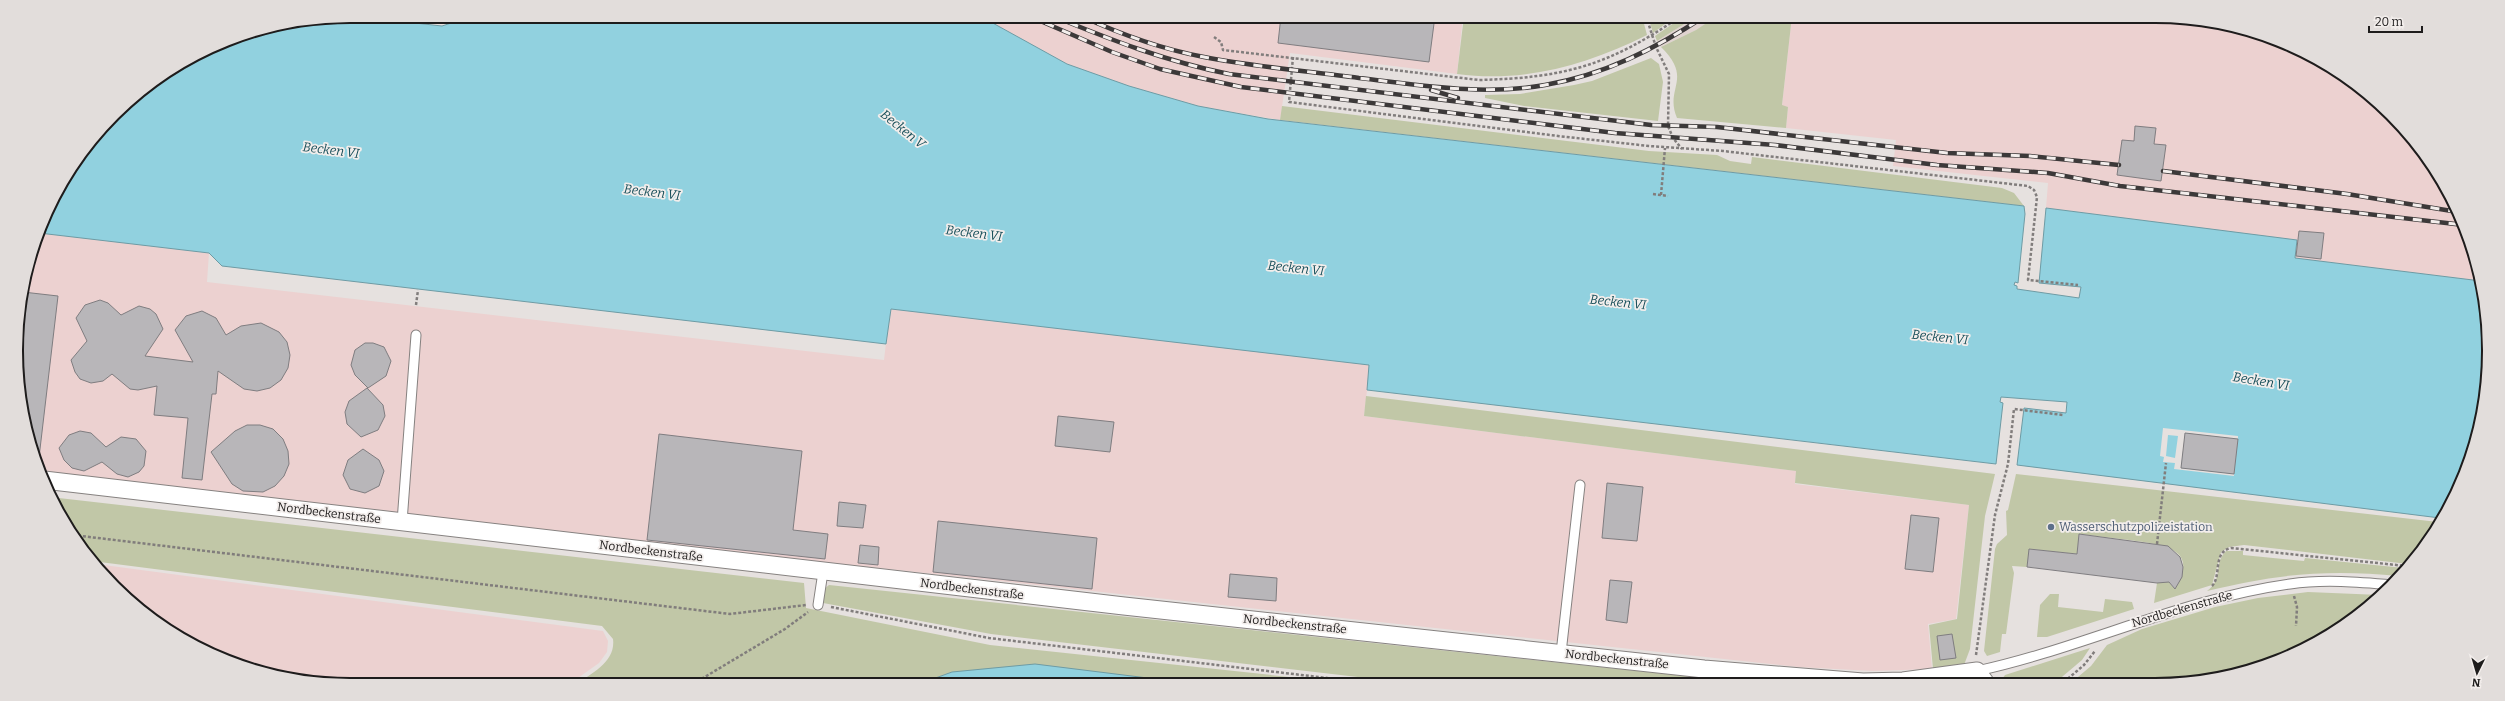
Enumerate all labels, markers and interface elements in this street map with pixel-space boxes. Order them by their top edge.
scale bar [2369,8,2422,34]
text: 20 m [2375,15,2404,29]
water label: Becken V [878,107,929,152]
water label: Becken VI [302,139,361,161]
water label: Becken VI [623,181,682,203]
water label: Becken VI [945,222,1004,244]
water label: Becken VI [1267,258,1326,278]
water label: Becken VI [1589,292,1648,312]
water label: Becken VI [1911,327,1970,347]
water label: Becken VI [2232,369,2291,393]
street label: Nordbeckenstraße [276,500,382,526]
place label: Wasserschutzpolizeistation [2059,520,2213,534]
marker: Wasserschutzpolizeistation [2046,522,2056,532]
street label: Nordbeckenstraße [598,538,704,564]
street label: Nordbeckenstraße [919,576,1025,602]
street label: Nordbeckenstraße [2130,588,2234,630]
street label: Nordbeckenstraße [1242,612,1348,636]
street label: Nordbeckenstraße [1564,647,1670,671]
north arrow [2457,653,2497,693]
text: N [2471,676,2481,689]

